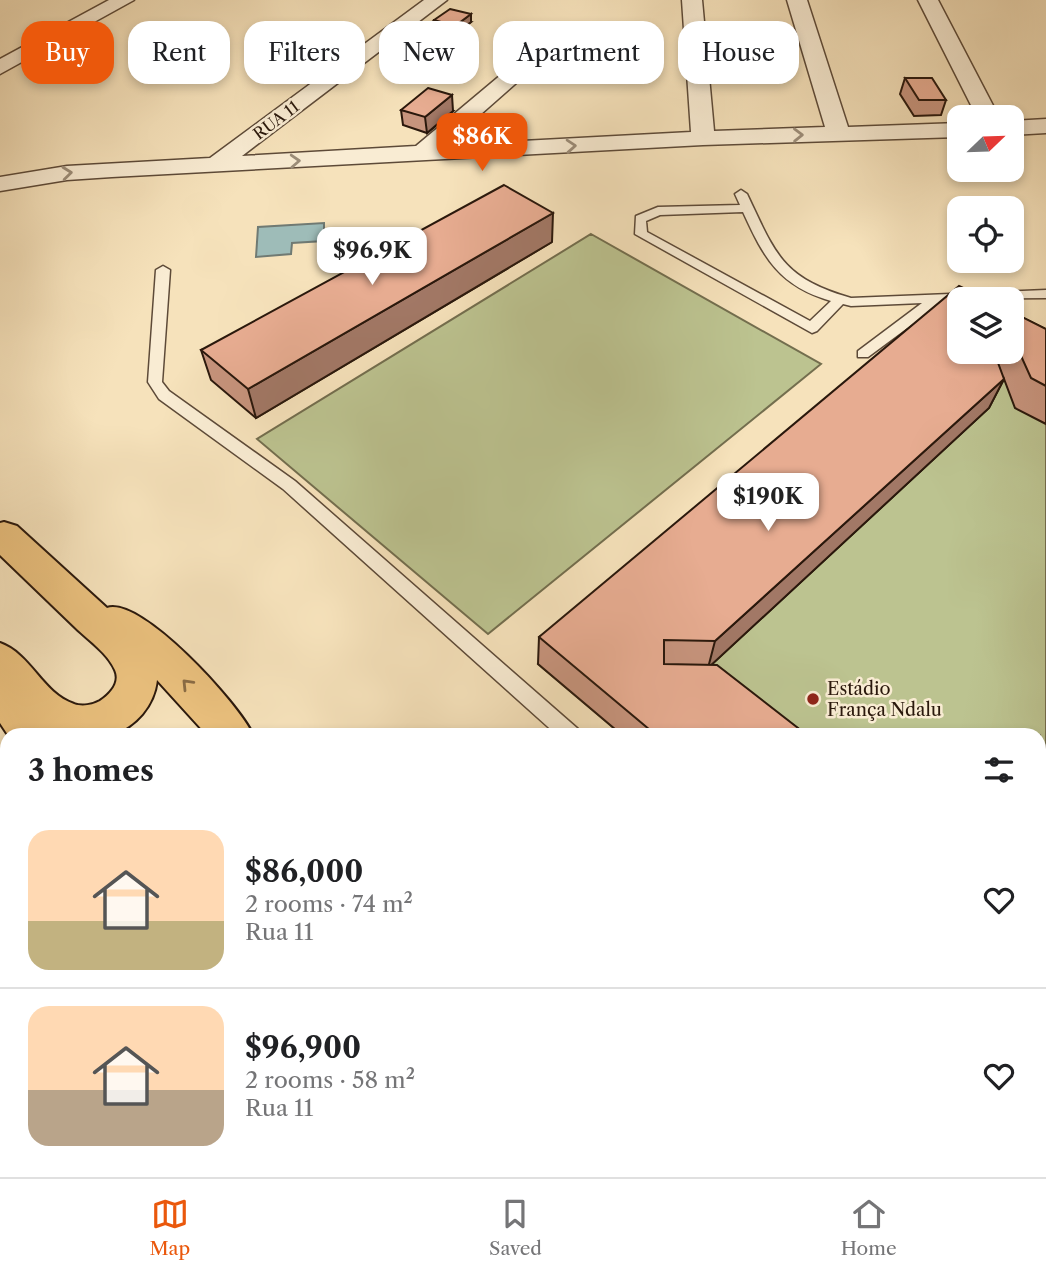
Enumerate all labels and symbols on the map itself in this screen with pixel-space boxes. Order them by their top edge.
street label: RUA 11 [249,96,303,144]
north arrow [947,105,1024,182]
pin: $86K [441,114,523,173]
one-way arrow [793,128,804,143]
one-way arrow [565,138,576,153]
one-way arrow [289,153,300,168]
one-way arrow [62,166,73,181]
pin: $96.9K [315,228,429,287]
pin: $190K [719,474,817,533]
place label: Estádio França Ndalu [827,678,942,721]
one-way arrow [183,679,196,692]
marker: Estádio França Ndalu [805,691,821,707]

